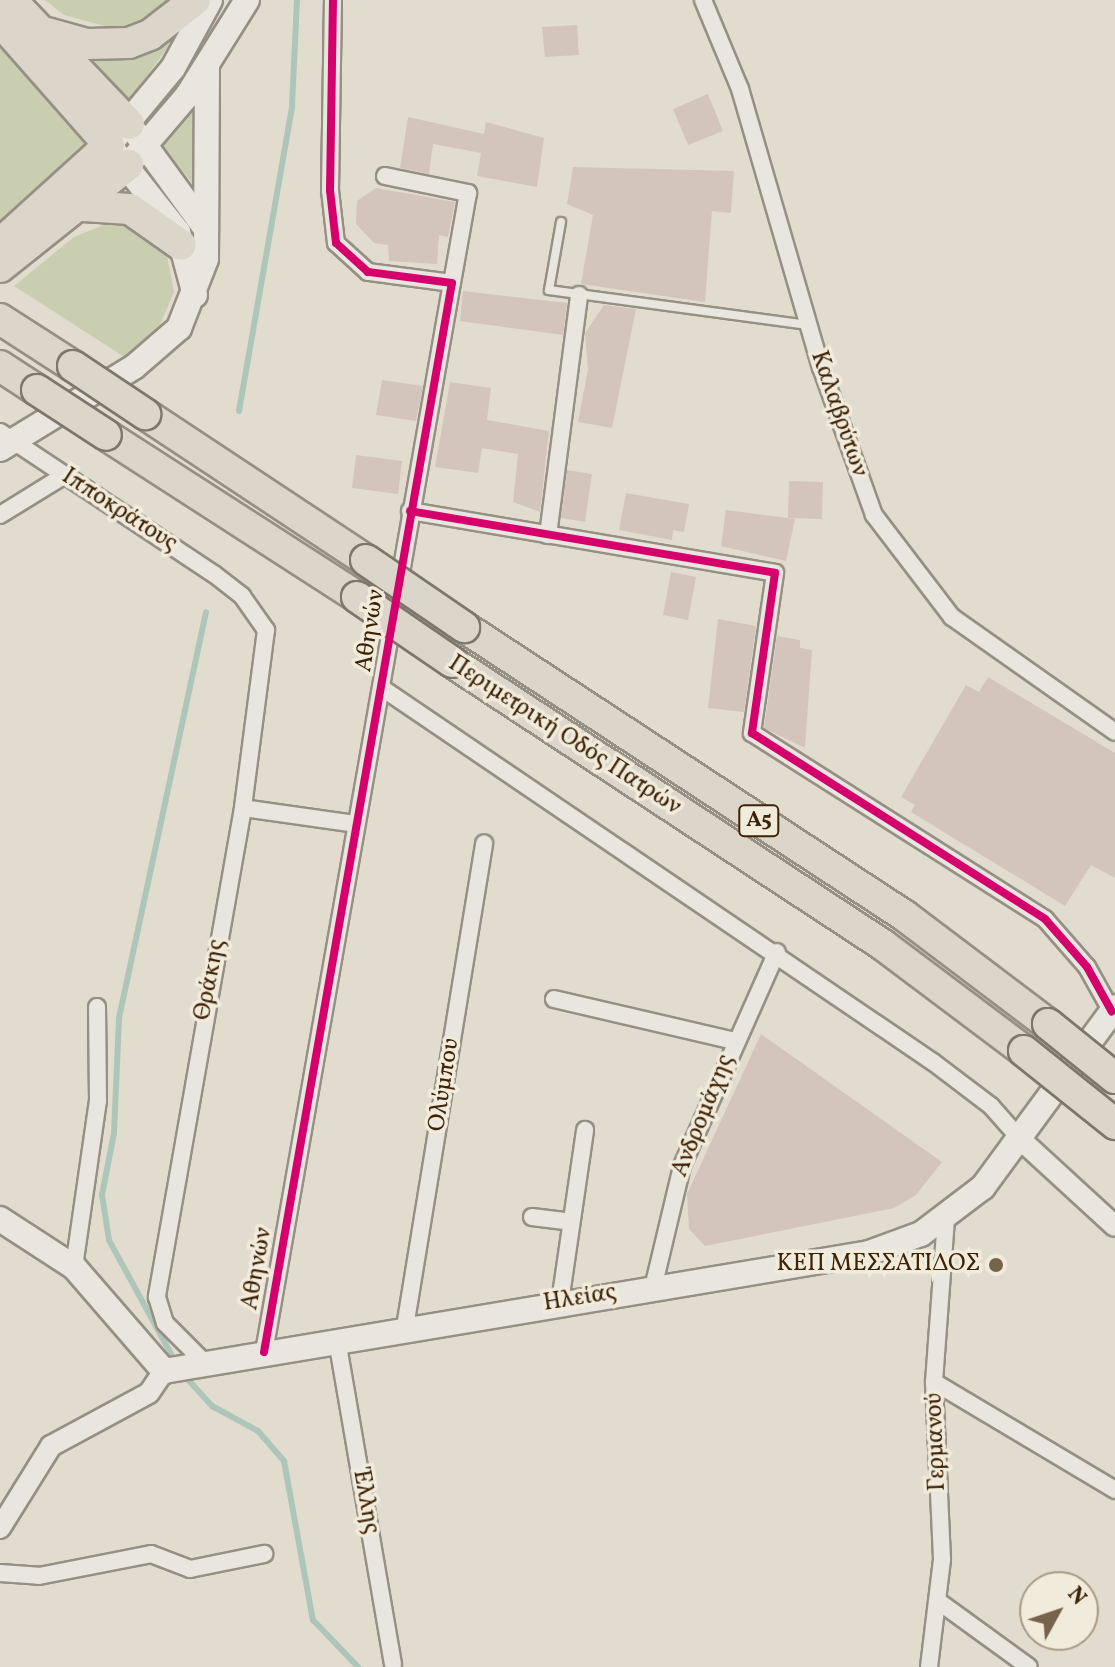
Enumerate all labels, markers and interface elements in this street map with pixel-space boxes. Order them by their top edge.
street label: Καλαβρύτων [803,348,873,480]
street label: Ιπποκράτους [56,463,182,559]
street label: Αθηνών [350,588,392,674]
street label: Περιμετρική Οδός Πατρών [442,650,686,822]
road number: Α5 [737,803,781,839]
street label: Θράκης [189,937,233,1023]
street label: Ολύμπου [423,1036,467,1134]
street label: Ανδρομάχης [666,1051,742,1181]
street label: Αθηνών [237,1226,279,1312]
place label: ΚΕΠ ΜΕΣΣΑΤΙΔΟΣ [777,1251,980,1279]
marker: ΚΕΠ ΜΕΣΣΑΤΙΔΟΣ [987,1256,1005,1274]
street label: Ηλείας [541,1279,619,1319]
street label: Γερμανού [921,1392,953,1492]
street label: Έλλης [345,1468,385,1536]
north arrow [1019,1571,1099,1651]
text: N [1059,1580,1093,1613]

